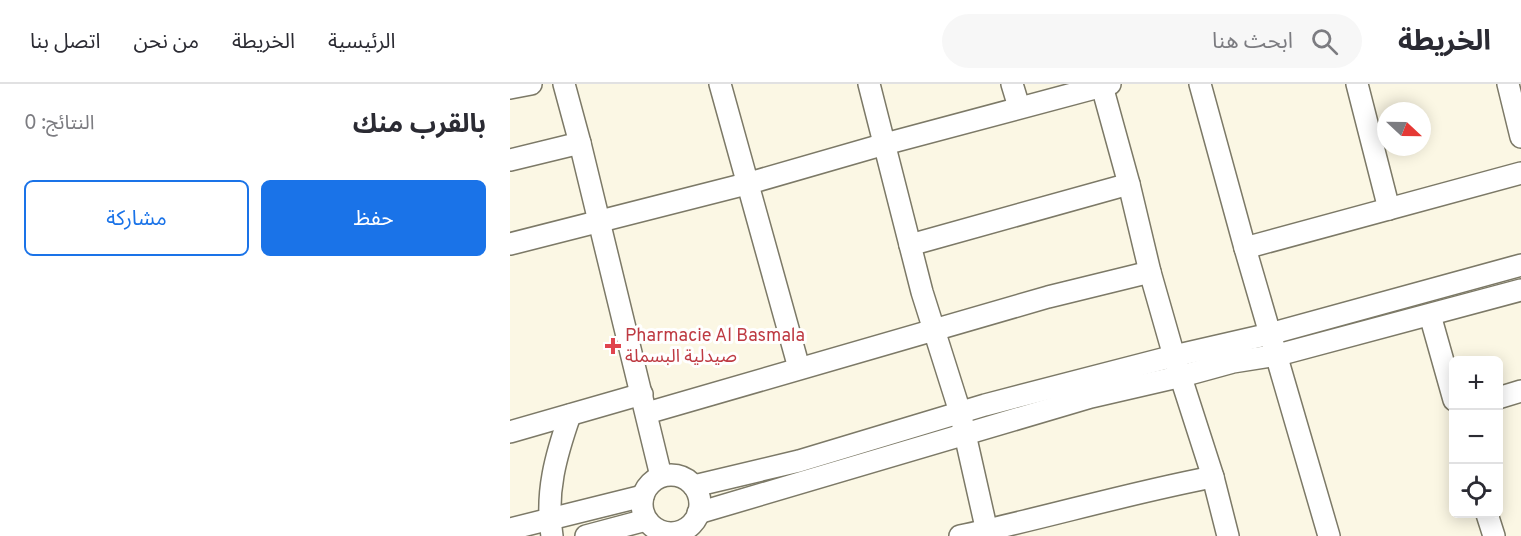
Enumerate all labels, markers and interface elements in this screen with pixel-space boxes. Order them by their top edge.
search box [942,14,1362,68]
icon: search [1308,25,1341,58]
text: الخريطة [1398,25,1491,61]
text: اتصل بنا [30,29,100,56]
text: من نحن [133,29,199,56]
text: الخريطة [232,29,295,56]
text: الرئيسية [328,29,396,56]
text: ابحث هنا [1212,29,1293,56]
north arrow [1377,102,1431,156]
text: بالقرب منك [353,109,486,142]
text: النتائج: 0 [24,111,95,137]
button: مشاركة [24,180,249,256]
button: حفظ [261,180,486,256]
place label: Pharmacie Al Basmala صيدلية البسملة [625,325,805,369]
marker: Pharmacie Al Basmala صيدلية البسملة [606,339,620,353]
map controls [1449,356,1503,518]
button: + [1449,356,1503,410]
button: − [1449,410,1503,464]
button: locate [1449,464,1503,518]

